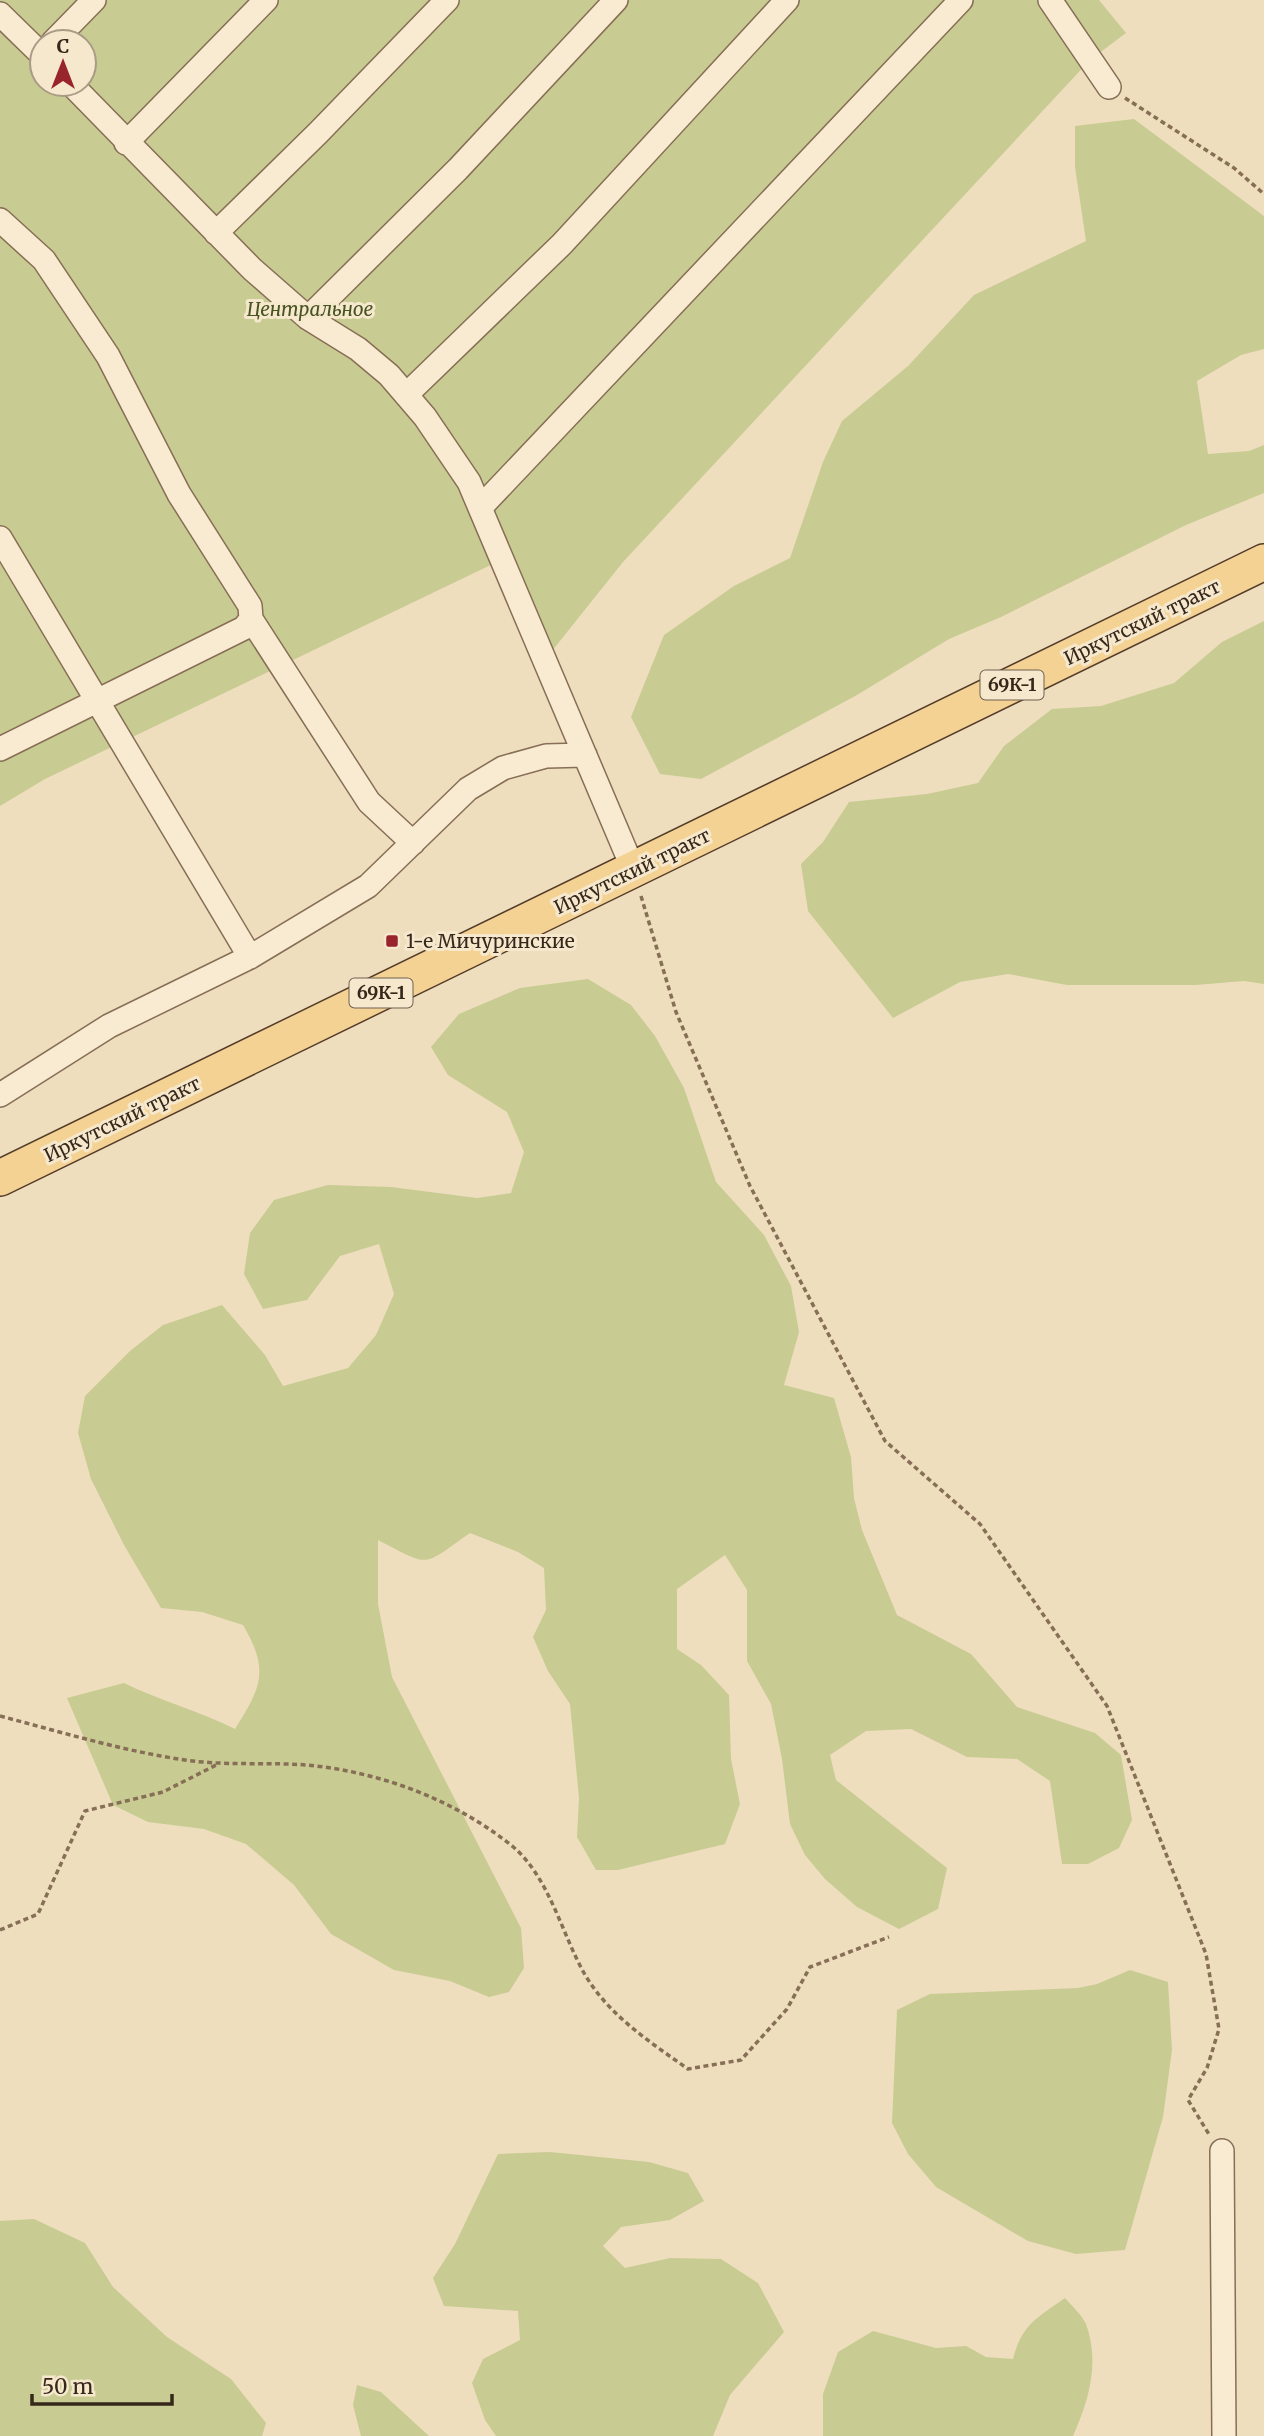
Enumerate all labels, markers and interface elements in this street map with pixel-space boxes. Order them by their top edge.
north arrow [28,28,98,98]
text: С [57,34,69,58]
park label: Центральное [247,297,374,321]
street label: Иркутский тракт [1060,574,1224,670]
road number: 69К-1 [981,670,1044,700]
street label: Иркутский тракт [550,823,714,919]
place label: 1-е Мичуринские [406,929,575,953]
marker: 1-е Мичуринские [384,933,400,949]
road number: 69К-1 [350,978,412,1008]
street label: Иркутский тракт [40,1071,204,1167]
scale bar [32,2362,172,2406]
text: 50 m [42,2373,93,2400]

